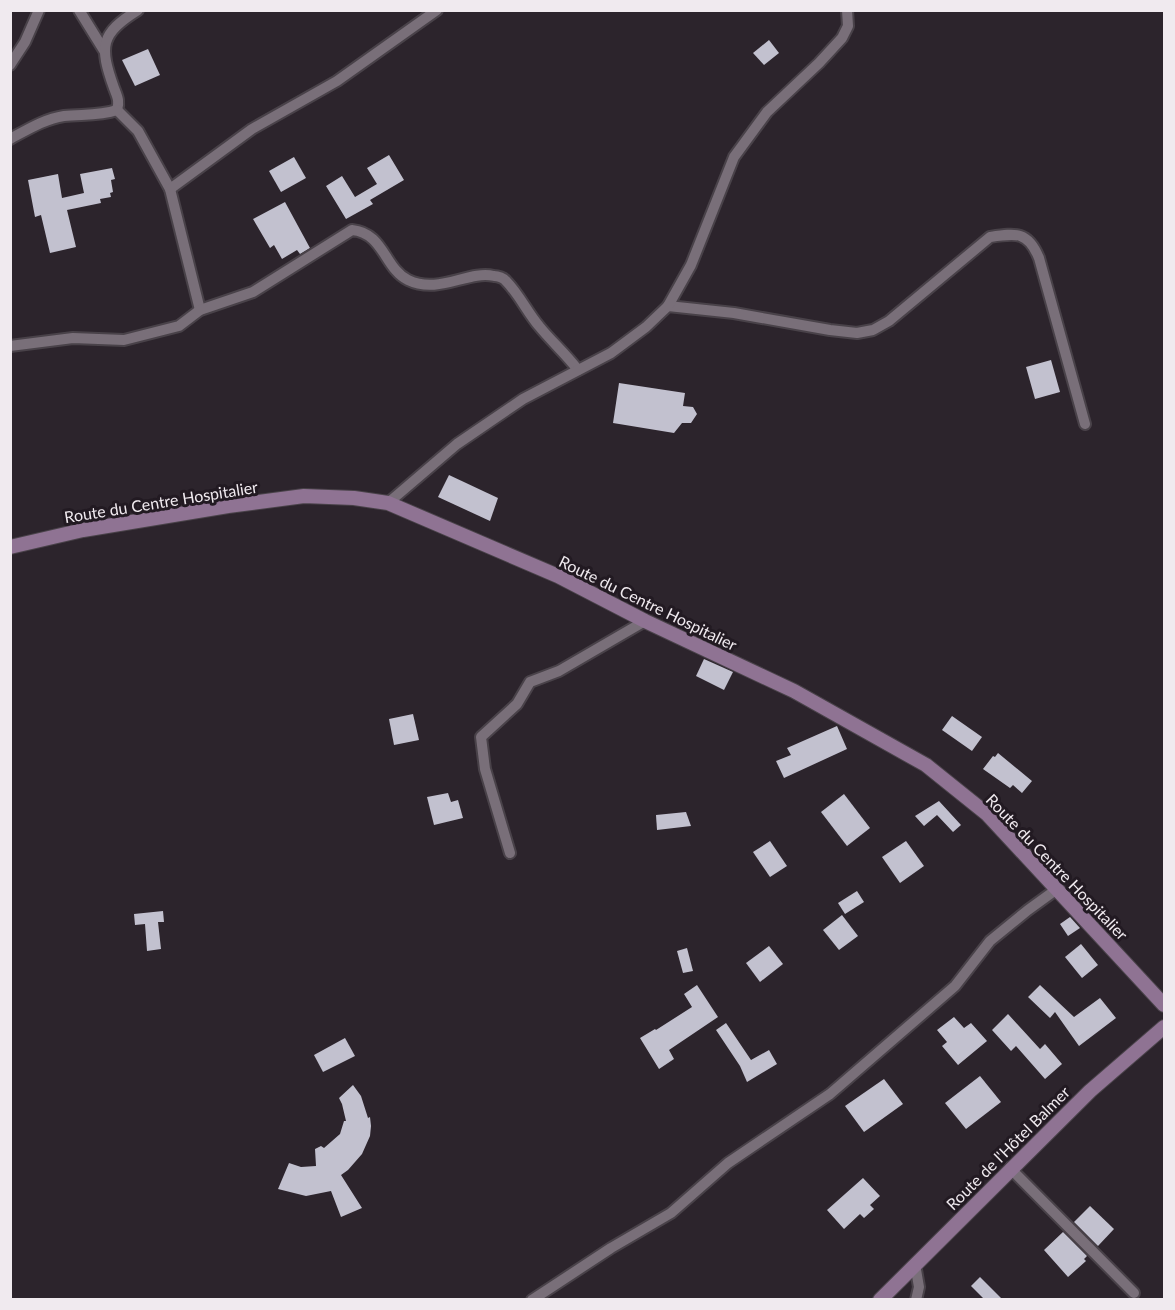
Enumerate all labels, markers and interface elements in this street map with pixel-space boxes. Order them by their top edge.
street label: Route du Centre Hospitalier [63,477,259,526]
street label: Route du Centre Hospitalier [556,551,740,654]
street label: Route du Centre Hospitalier [983,790,1132,944]
street label: Route de l'Hôtel Balmer [942,1082,1073,1213]

